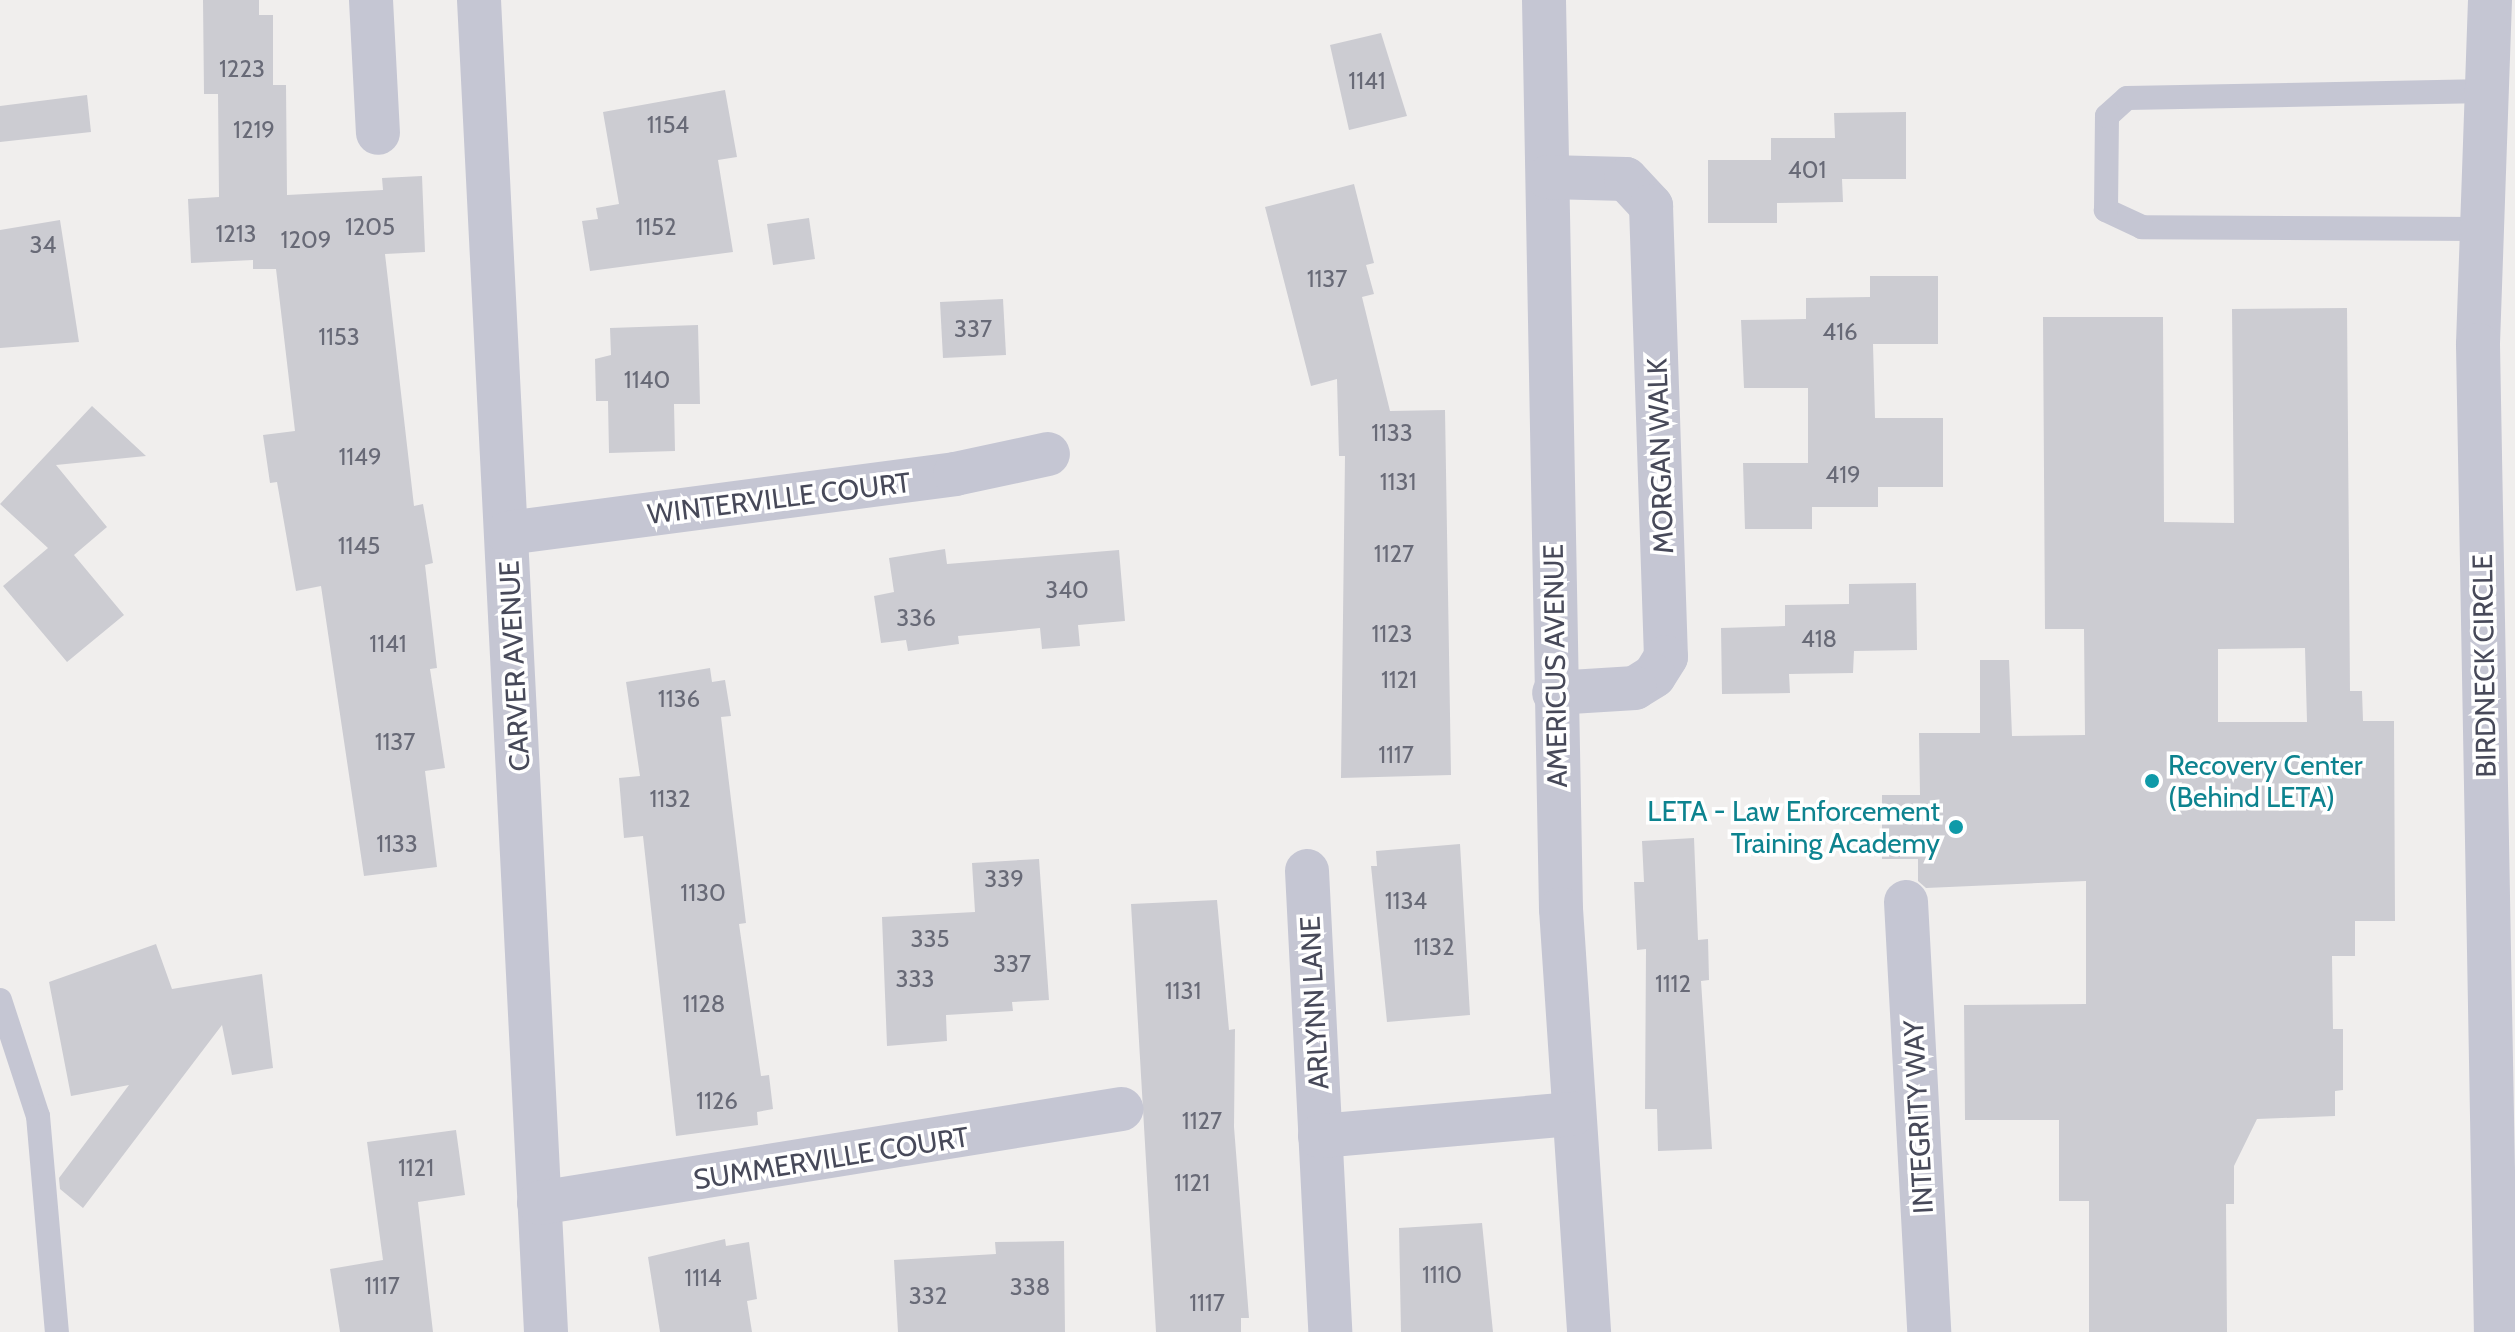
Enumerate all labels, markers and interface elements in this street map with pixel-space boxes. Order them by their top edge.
house number: 1223 [219,55,265,83]
house number: 1141 [1348,67,1386,95]
house number: 1154 [647,111,689,139]
house number: 1219 [233,116,275,144]
house number: 401 [1788,156,1826,184]
house number: 1205 [345,213,395,241]
house number: 1152 [635,213,677,241]
house number: 1213 [215,220,257,248]
house number: 1209 [281,226,331,254]
house number: 34 [30,231,56,259]
house number: 1137 [1307,265,1347,293]
house number: 337 [954,315,992,343]
house number: 416 [1822,318,1858,346]
house number: 1153 [318,323,360,351]
street label: MORGAN WALK [1640,358,1680,554]
house number: 1140 [624,366,670,394]
house number: 1133 [1371,419,1413,447]
house number: 1149 [338,443,382,471]
house number: 419 [1825,461,1861,489]
street label: WINTERVILLE COURT [646,465,912,531]
house number: 1131 [1380,468,1416,496]
house number: 1145 [338,532,380,560]
house number: 1127 [1374,540,1414,568]
street label: AMERICUS AVENUE [1536,544,1574,788]
street label: BIRDNECK CIRCLE [2465,554,2503,778]
street label: CARVER AVENUE [492,560,536,772]
house number: 340 [1045,576,1089,604]
house number: 336 [896,604,936,632]
house number: 1123 [1371,620,1413,648]
house number: 418 [1801,625,1837,653]
house number: 1141 [369,630,407,658]
house number: 1121 [1381,666,1417,694]
house number: 1136 [658,685,700,713]
house number: 1137 [375,728,415,756]
house number: 1117 [1378,741,1414,769]
place label: Recovery Center (Behind LETA) [2168,748,2363,814]
marker: Recovery Center (Behind LETA) [2143,772,2161,790]
house number: 1132 [649,785,691,813]
place label: LETA - Law Enforcement Training Academy [1647,794,1940,860]
marker: LETA - Law Enforcement Training Academy [1947,818,1965,836]
house number: 1133 [376,830,418,858]
house number: 339 [984,865,1024,893]
house number: 1130 [680,879,726,907]
house number: 1134 [1385,887,1427,915]
street label: ARLYNN LANE [1293,915,1335,1091]
house number: 335 [911,925,949,953]
house number: 1132 [1413,933,1455,961]
house number: 337 [993,950,1031,978]
house number: 333 [896,965,934,993]
house number: 1112 [1655,970,1691,998]
house number: 1131 [1165,977,1201,1005]
house number: 1128 [683,990,725,1018]
street label: INTEGRITY WAY [1896,1019,1940,1215]
house number: 1126 [696,1087,738,1115]
house number: 1127 [1182,1107,1222,1135]
street label: SUMMERVILLE COURT [691,1120,971,1196]
house number: 1121 [398,1154,434,1182]
house number: 1121 [1174,1169,1210,1197]
house number: 1110 [1422,1261,1462,1289]
house number: 1114 [684,1264,722,1292]
house number: 1117 [364,1272,400,1300]
house number: 338 [1010,1273,1050,1301]
house number: 332 [909,1282,947,1310]
house number: 1117 [1189,1289,1225,1317]

